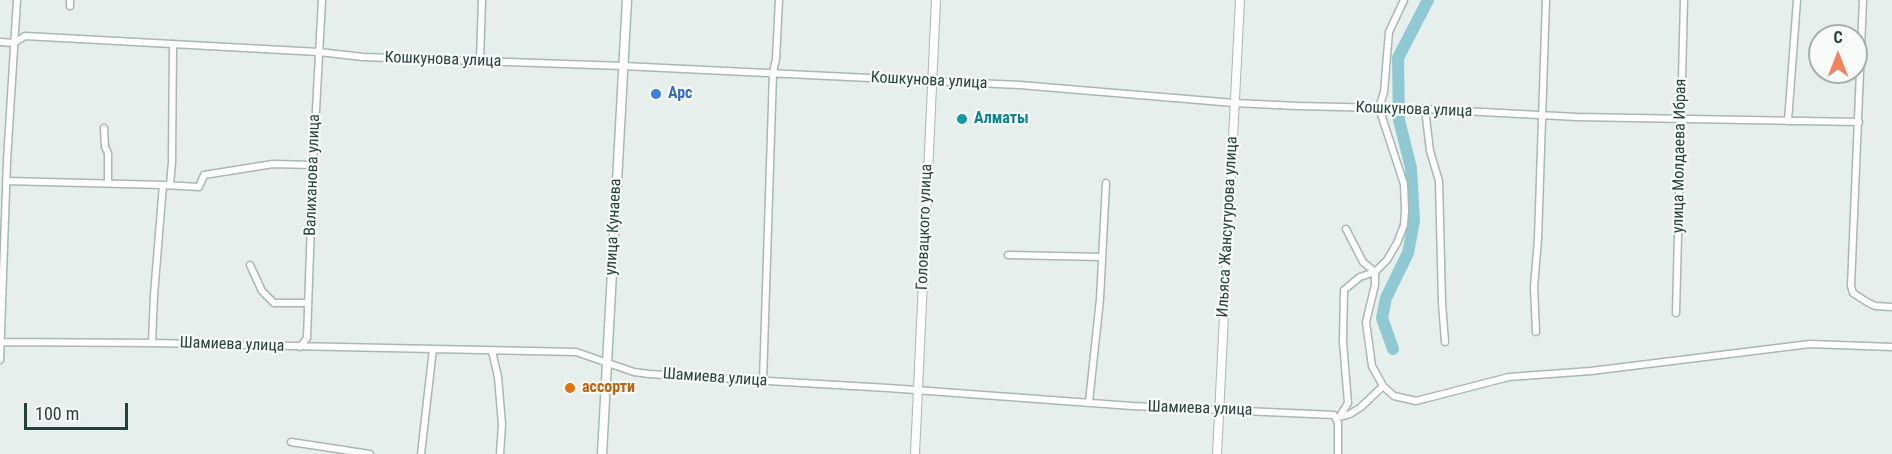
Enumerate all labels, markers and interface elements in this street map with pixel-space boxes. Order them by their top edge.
north arrow [1808,24,1868,84]
text: С [1833,28,1843,47]
street label: Кошкунова улица [384,48,502,72]
street label: Кошкунова улица [870,68,988,94]
street label: улица Молдаева Ибрая [1669,79,1691,233]
place label: Арс [668,84,692,104]
marker: Арс [649,87,663,101]
street label: Кошкунова улица [1355,98,1473,122]
place label: Алматы [974,109,1029,129]
marker: Алматы [955,112,969,126]
street label: Валиханова улица [301,114,325,236]
street label: Ильяса Жансугурова улица [1214,136,1242,318]
street label: Головацкого улица [913,164,937,290]
street label: улица Кунаева [602,178,626,276]
street label: Шамиева улица [179,334,285,356]
street label: Шамиева улица [662,365,768,391]
place label: ассорти [582,378,635,398]
marker: ассорти [563,381,577,395]
scale bar [27,391,130,429]
street label: Шамиева улица [1147,398,1253,420]
text: 100 m [35,403,79,424]

